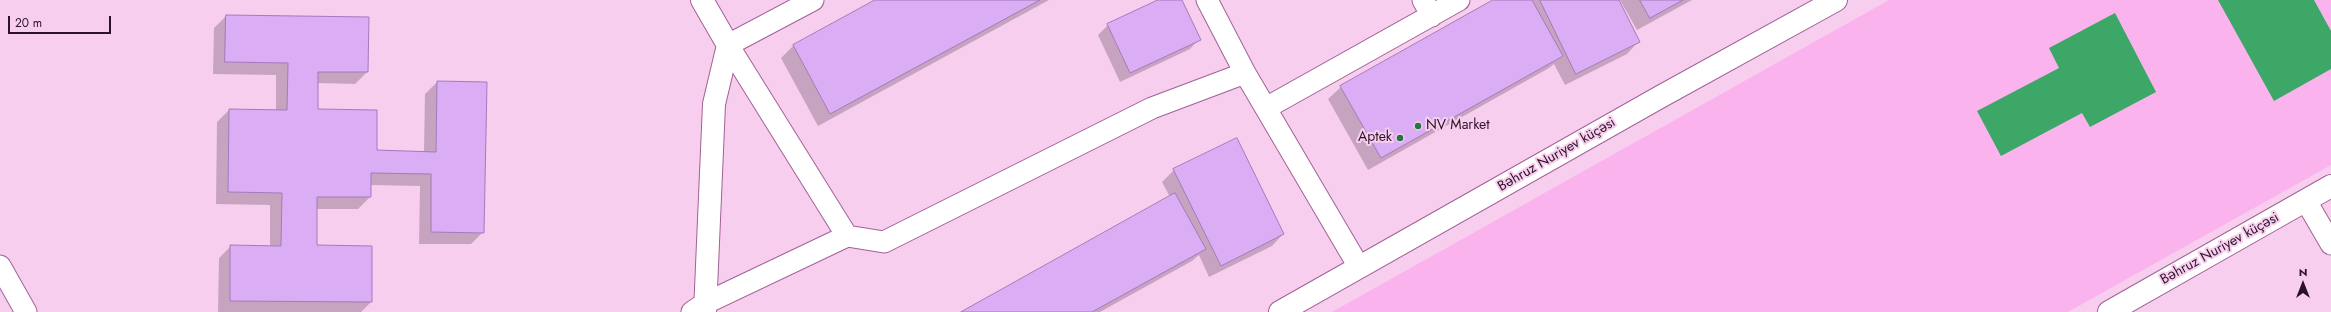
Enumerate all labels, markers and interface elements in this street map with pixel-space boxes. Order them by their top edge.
scale bar [10,8,113,34]
text: 20 m [15,14,42,32]
street label: Bəhruz Nuriyev küçəsi [1495,114,1619,196]
place label: NV Market [1426,118,1490,134]
marker: NV Market [1413,121,1423,131]
place label: Aptek [1358,130,1392,146]
marker: Aptek [1395,133,1405,143]
street label: Bəhruz Nuriyev küçəsi [2158,209,2282,289]
north arrow [2283,264,2323,304]
text: N [2299,264,2307,280]

